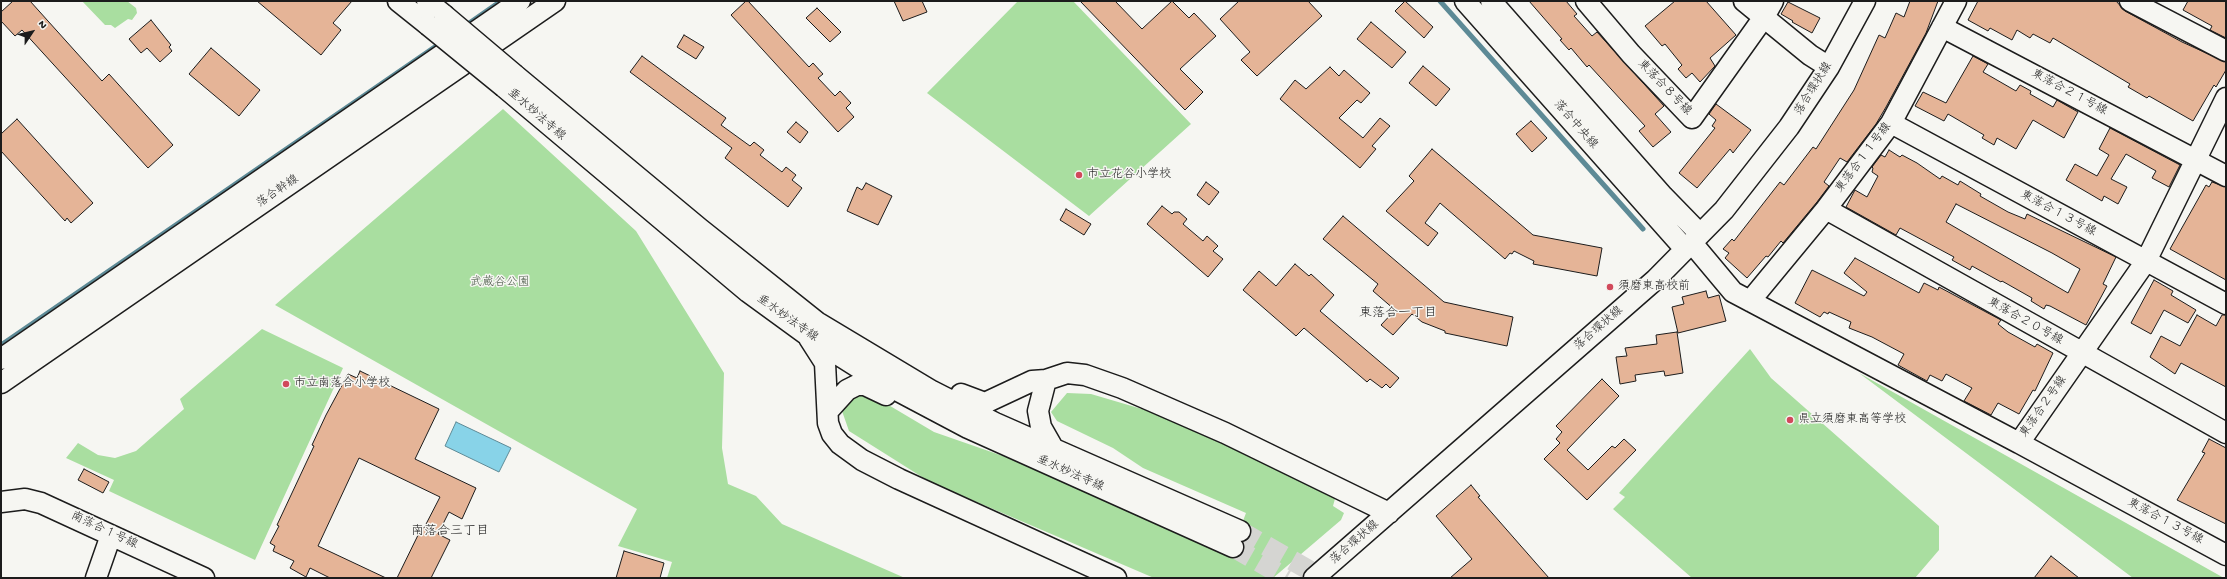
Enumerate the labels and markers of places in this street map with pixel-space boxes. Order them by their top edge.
place label: 市立花谷小学校 [1087,168,1171,182]
marker: 市立花谷小学校 [1074,170,1084,180]
place label: 須磨東高校前 [1618,280,1690,294]
marker: 須磨東高校前 [1605,282,1615,292]
place label: 市立南落合小学校 [294,377,390,391]
marker: 市立南落合小学校 [281,379,291,389]
place label: 県立須磨東高等学校 [1798,413,1906,427]
marker: 県立須磨東高等学校 [1785,415,1795,425]

